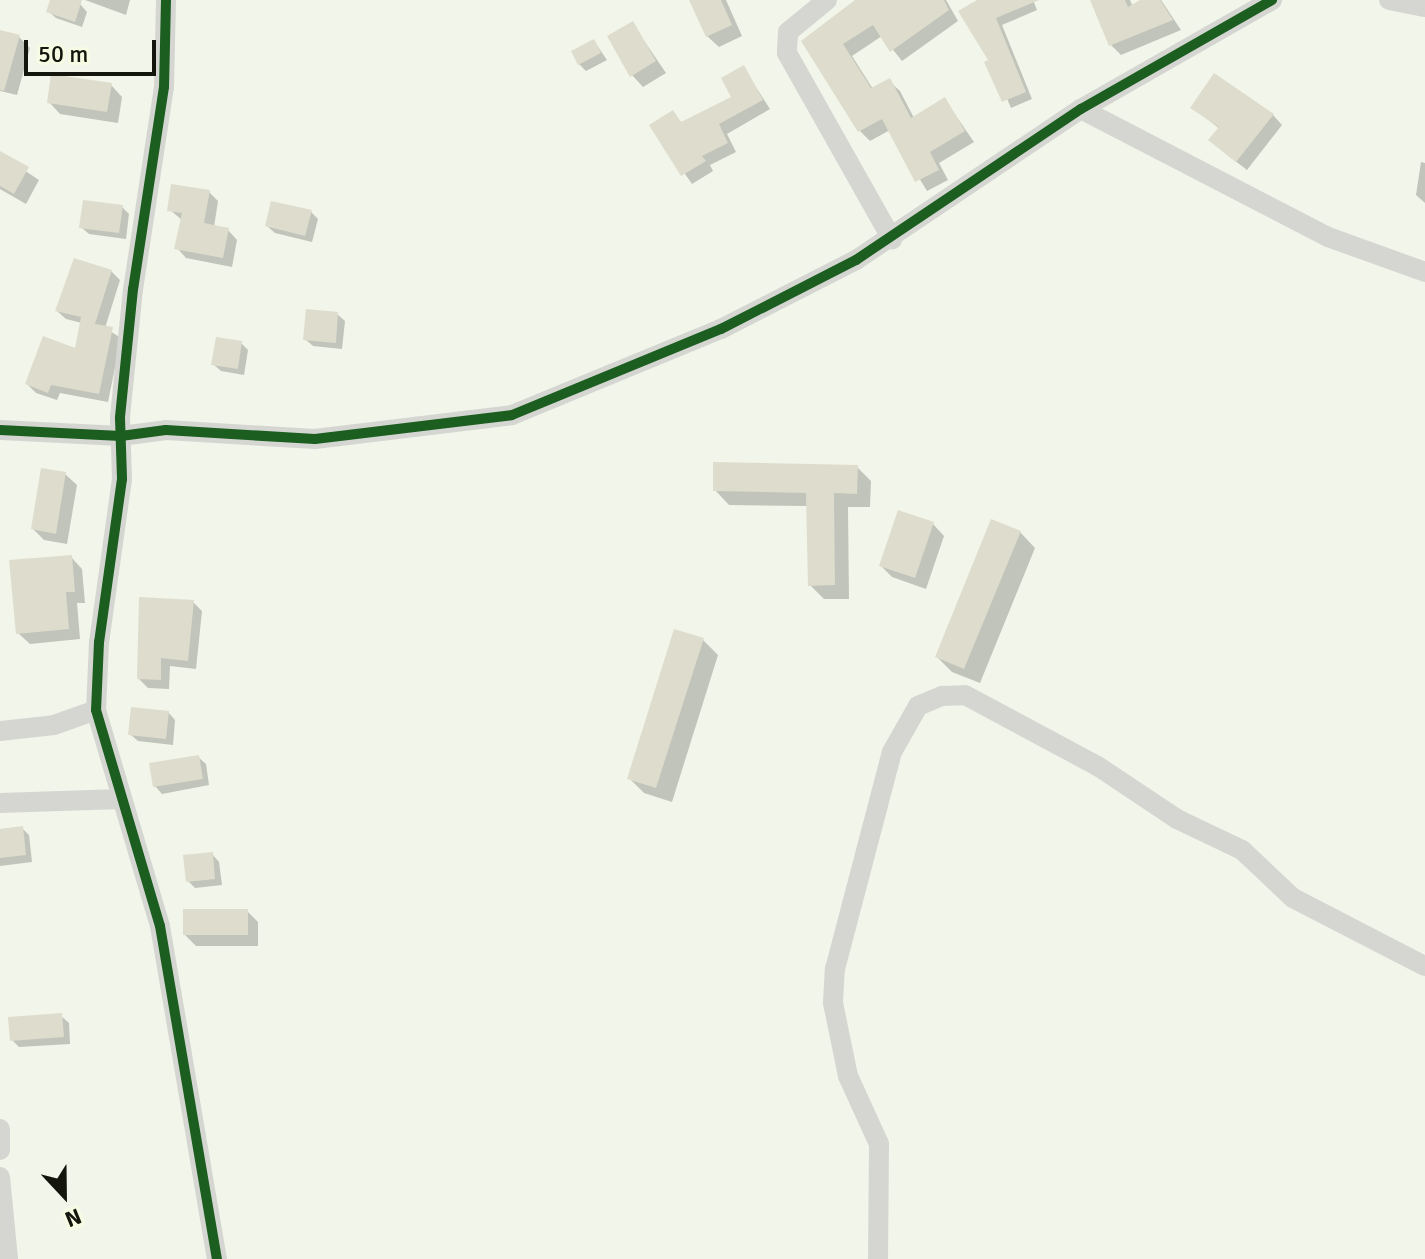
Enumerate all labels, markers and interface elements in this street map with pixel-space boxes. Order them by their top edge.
scale bar [28,24,160,74]
text: 50 m [38,39,88,69]
north arrow [24,1155,104,1235]
text: N [61,1202,85,1233]

